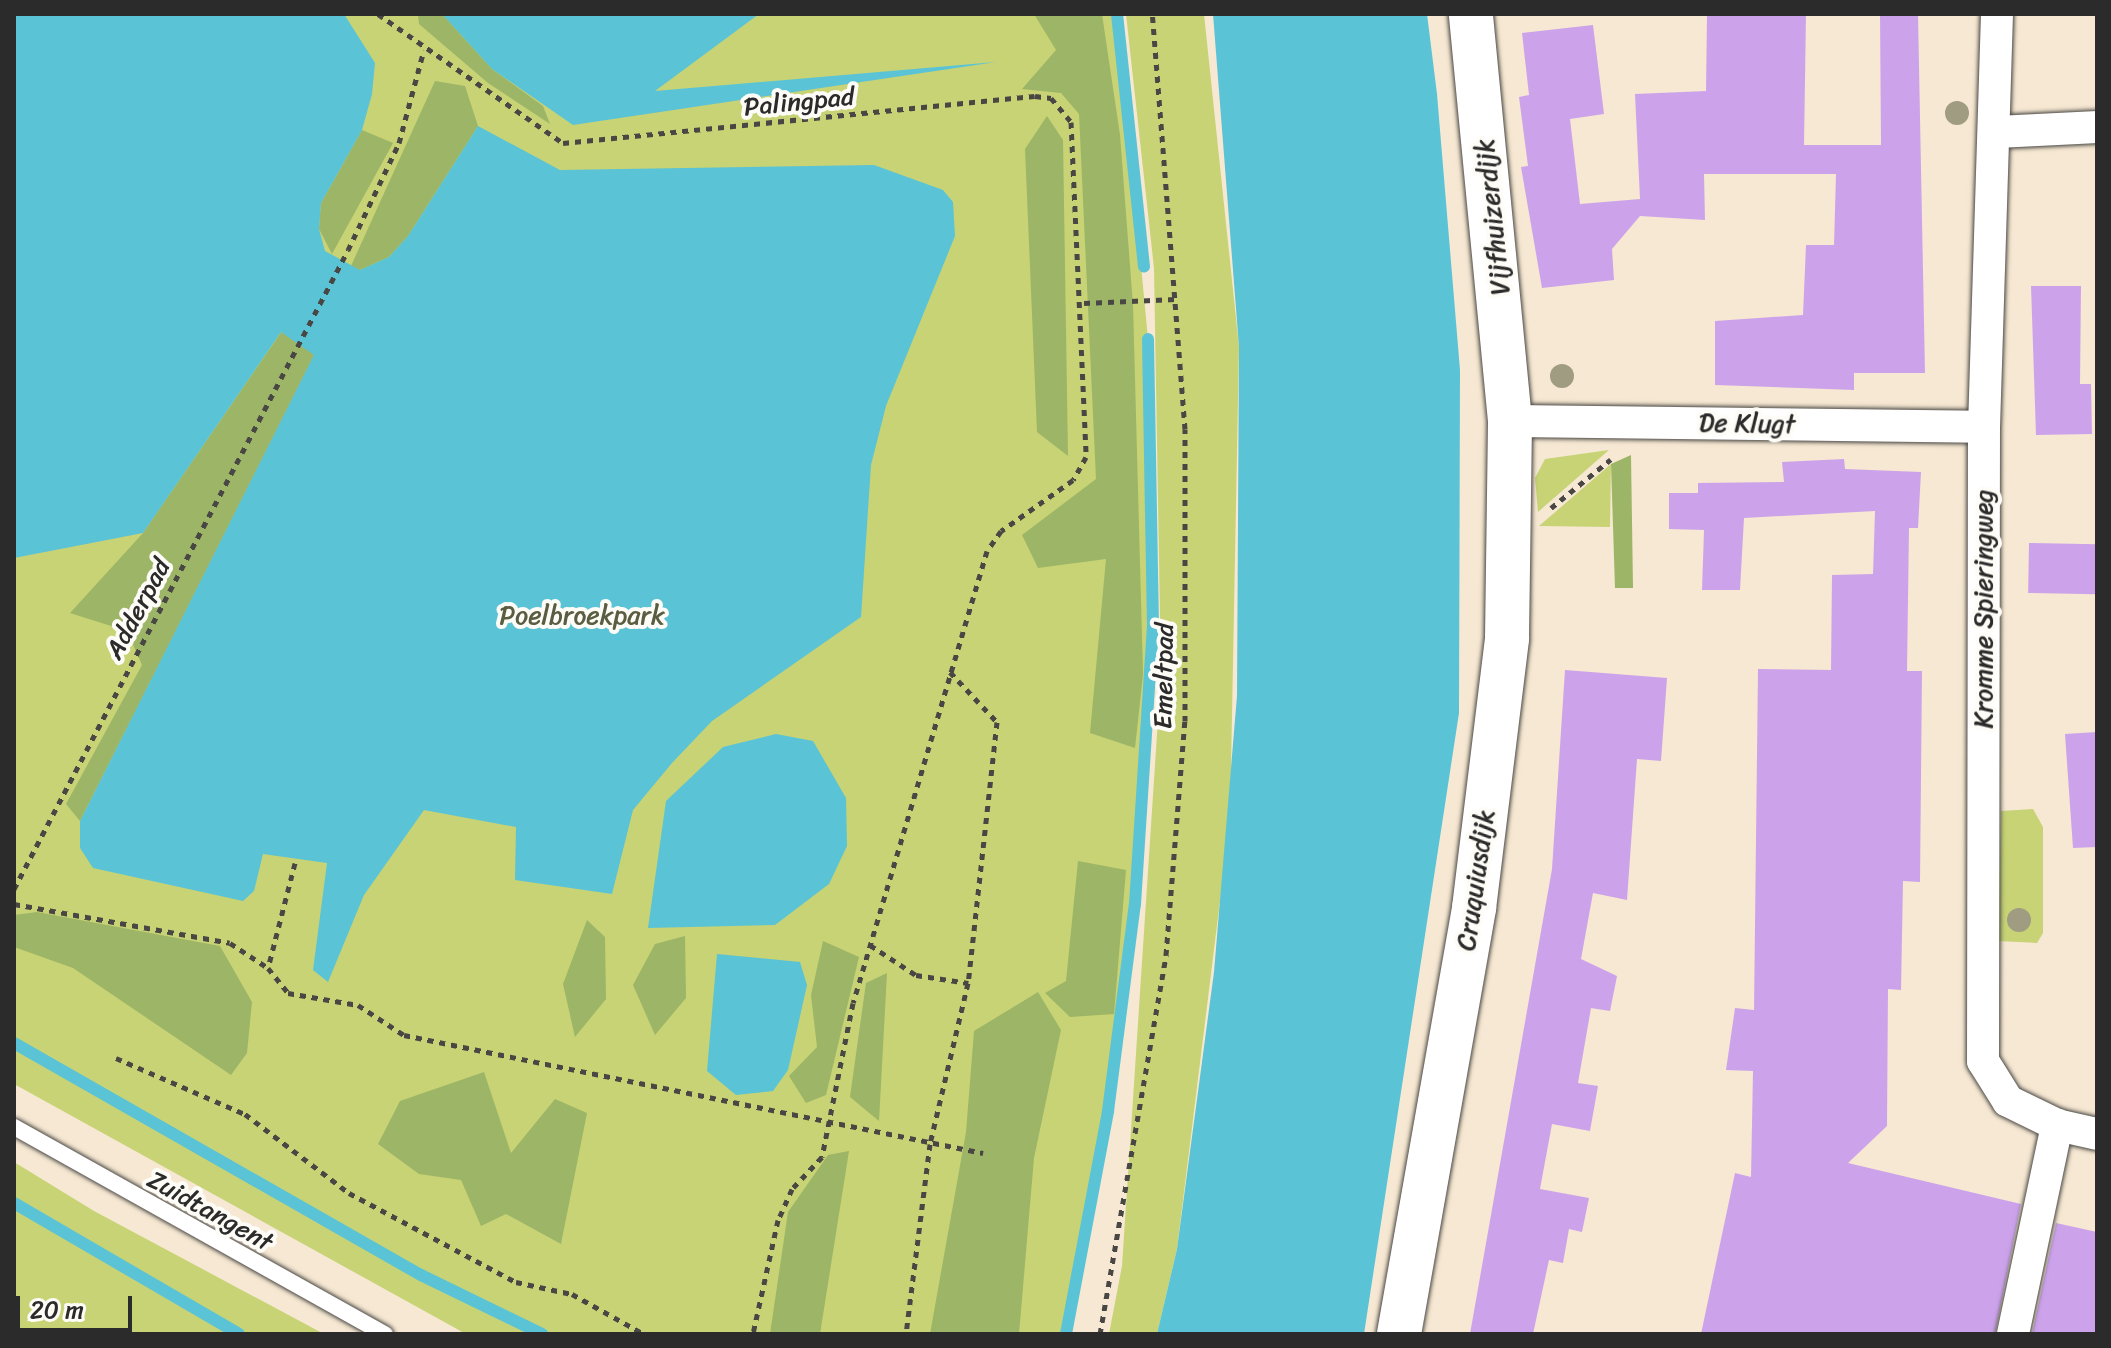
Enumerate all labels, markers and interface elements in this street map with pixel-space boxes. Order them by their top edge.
street label: Palingpad [742,81,856,123]
street label: Vijfhuizerdijk [1469,137,1517,297]
street label: De Klugt [1699,408,1795,440]
street label: Kromme Spieringweg [1968,489,2000,729]
street label: Adderpad [99,554,177,664]
park label: Poelbroekpark [499,600,665,632]
street label: Emeltpad [1147,623,1181,729]
street label: Cruquiusdijk [1451,807,1501,953]
street label: Zuidtangent [142,1164,278,1258]
scale bar [20,1280,136,1330]
text: 20 m [30,1289,84,1331]

